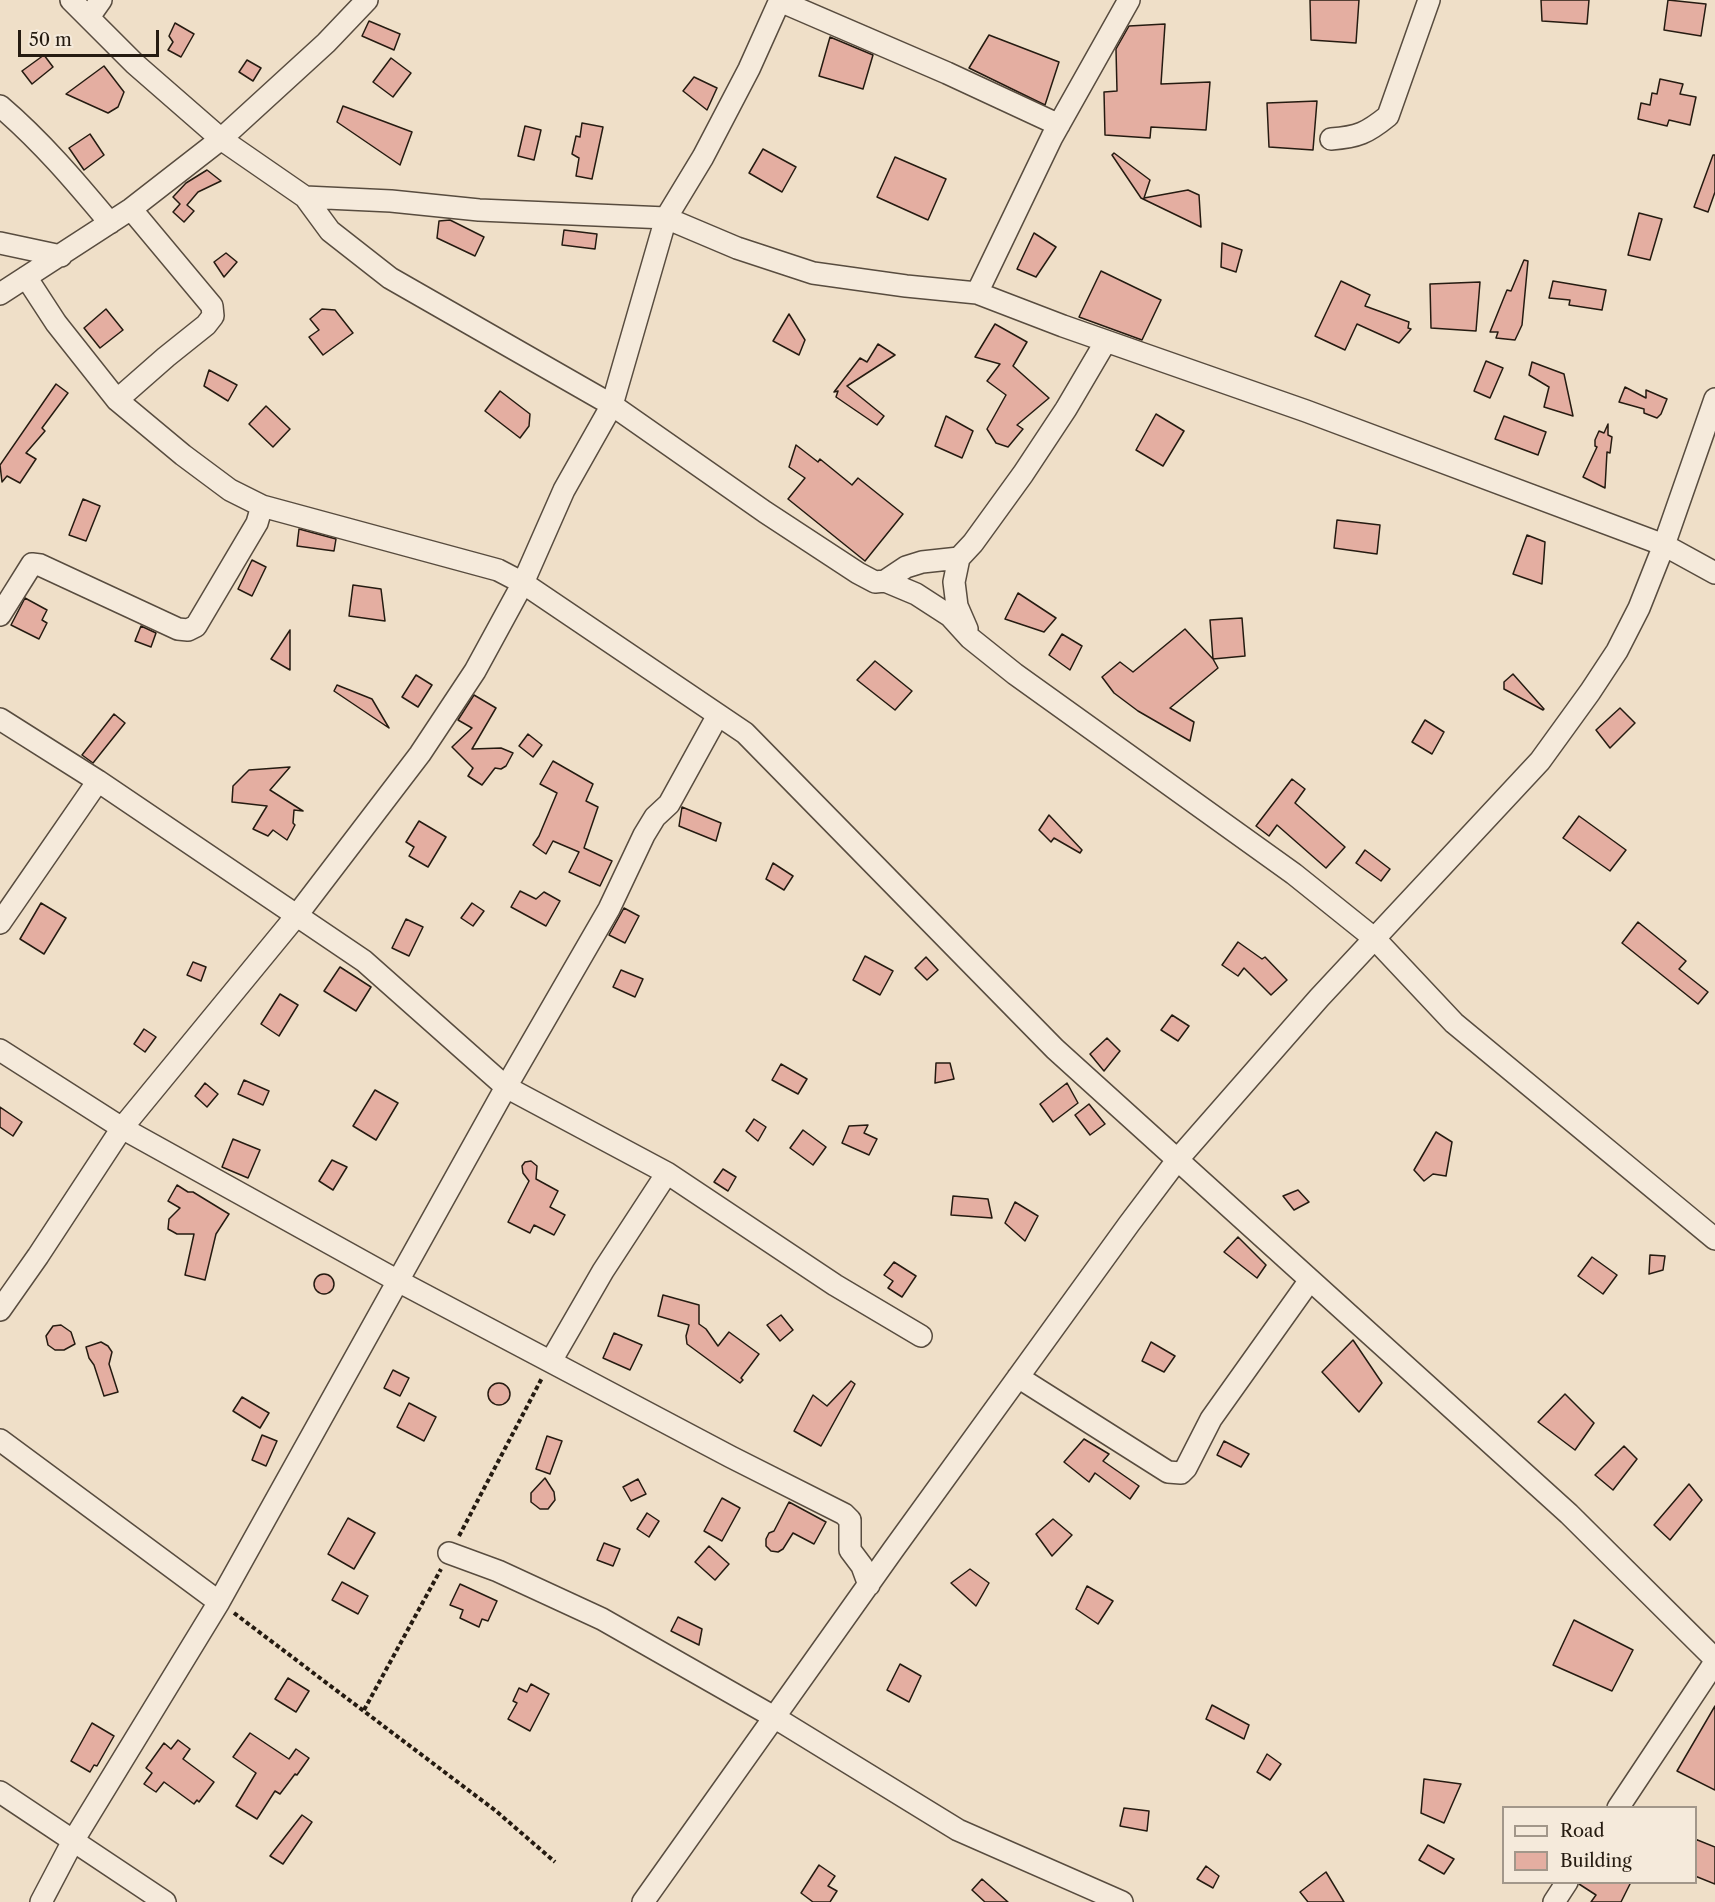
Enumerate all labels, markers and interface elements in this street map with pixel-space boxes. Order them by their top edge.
scale bar [21,18,162,56]
text: 50 m [29,29,72,51]
legend [1502,1806,1697,1884]
text: Road [1560,1820,1605,1842]
text: Building [1560,1850,1632,1872]

